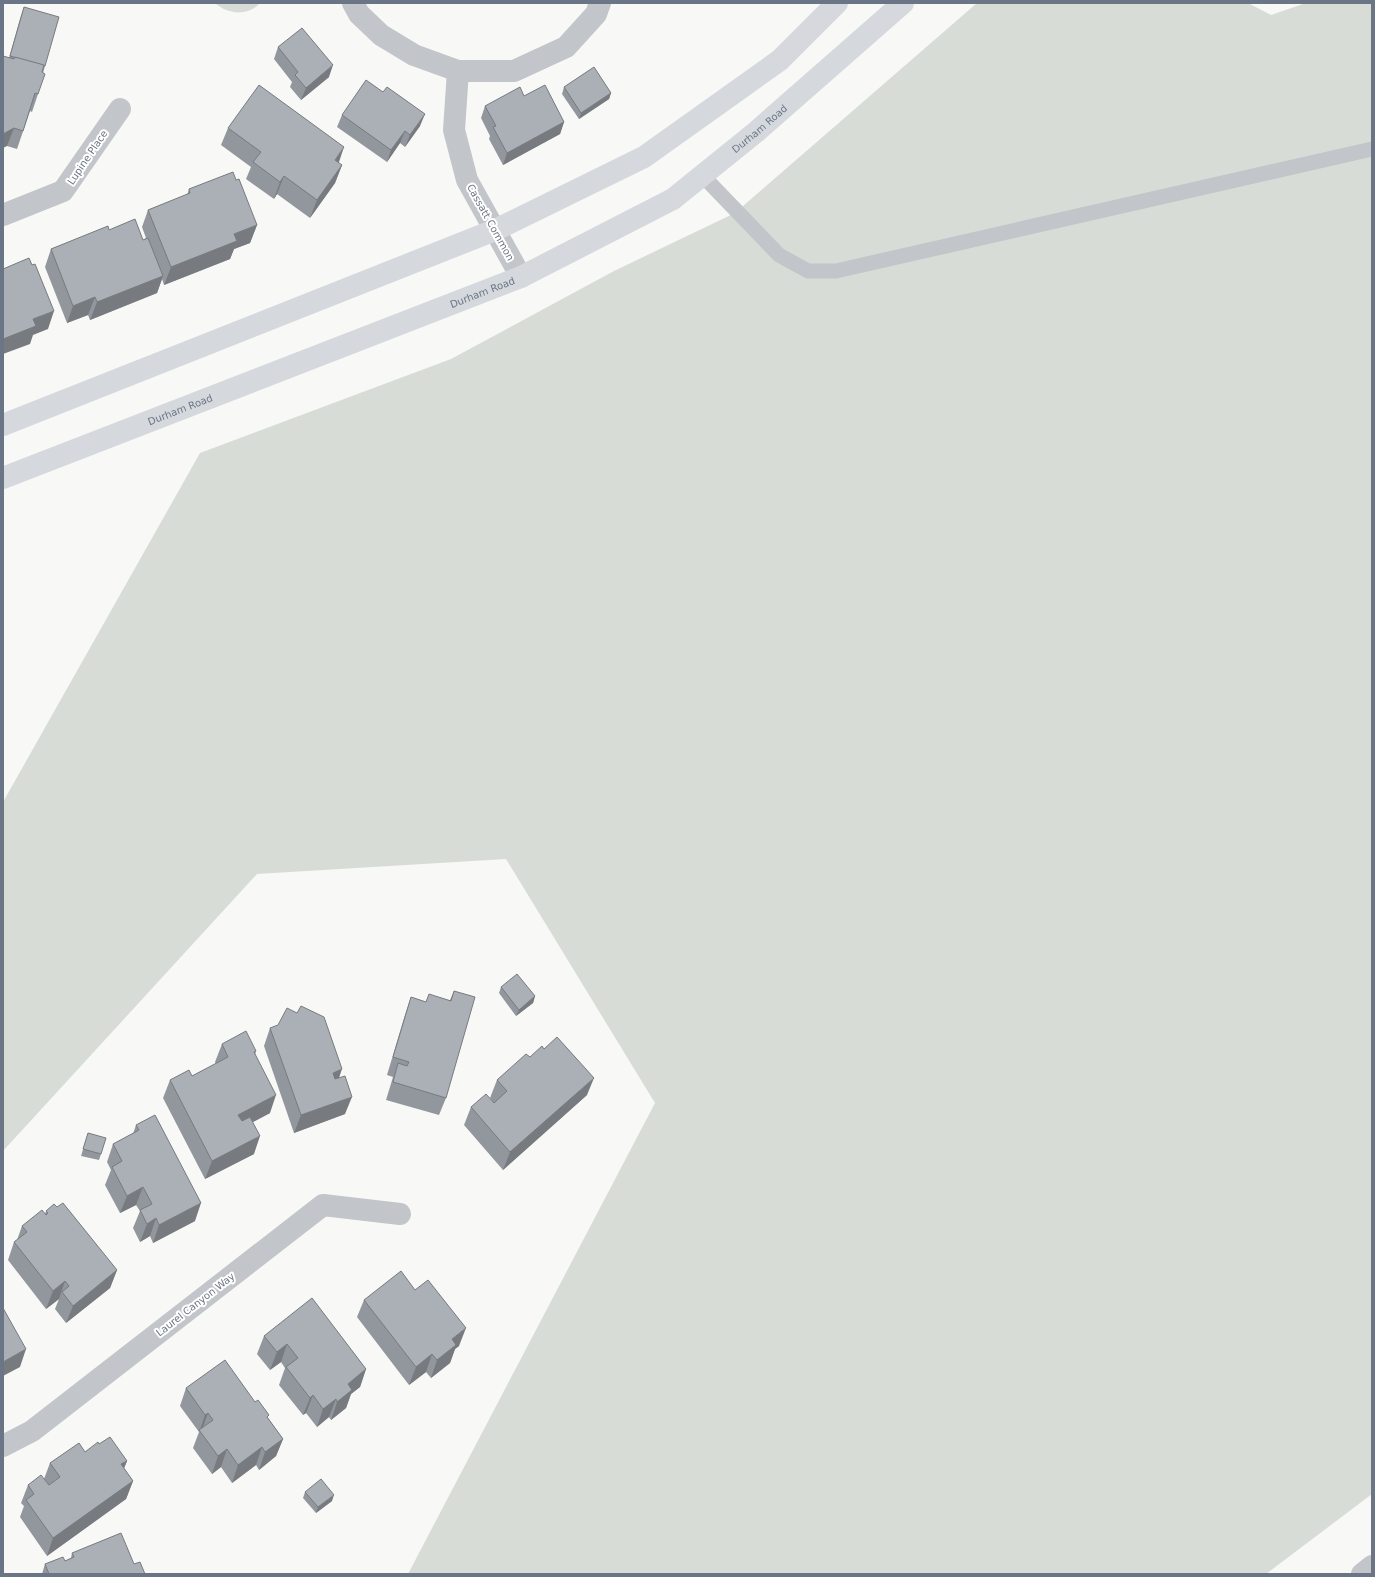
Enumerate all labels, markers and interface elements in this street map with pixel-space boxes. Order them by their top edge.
street label: Durham Road [730,102,789,155]
street label: Lupine Place [65,128,110,187]
street label: Cassatt Common [465,182,516,262]
street label: Durham Road [448,275,516,310]
street label: Durham Road [146,392,214,427]
street label: Laurel Canyon Way [154,1270,237,1338]

